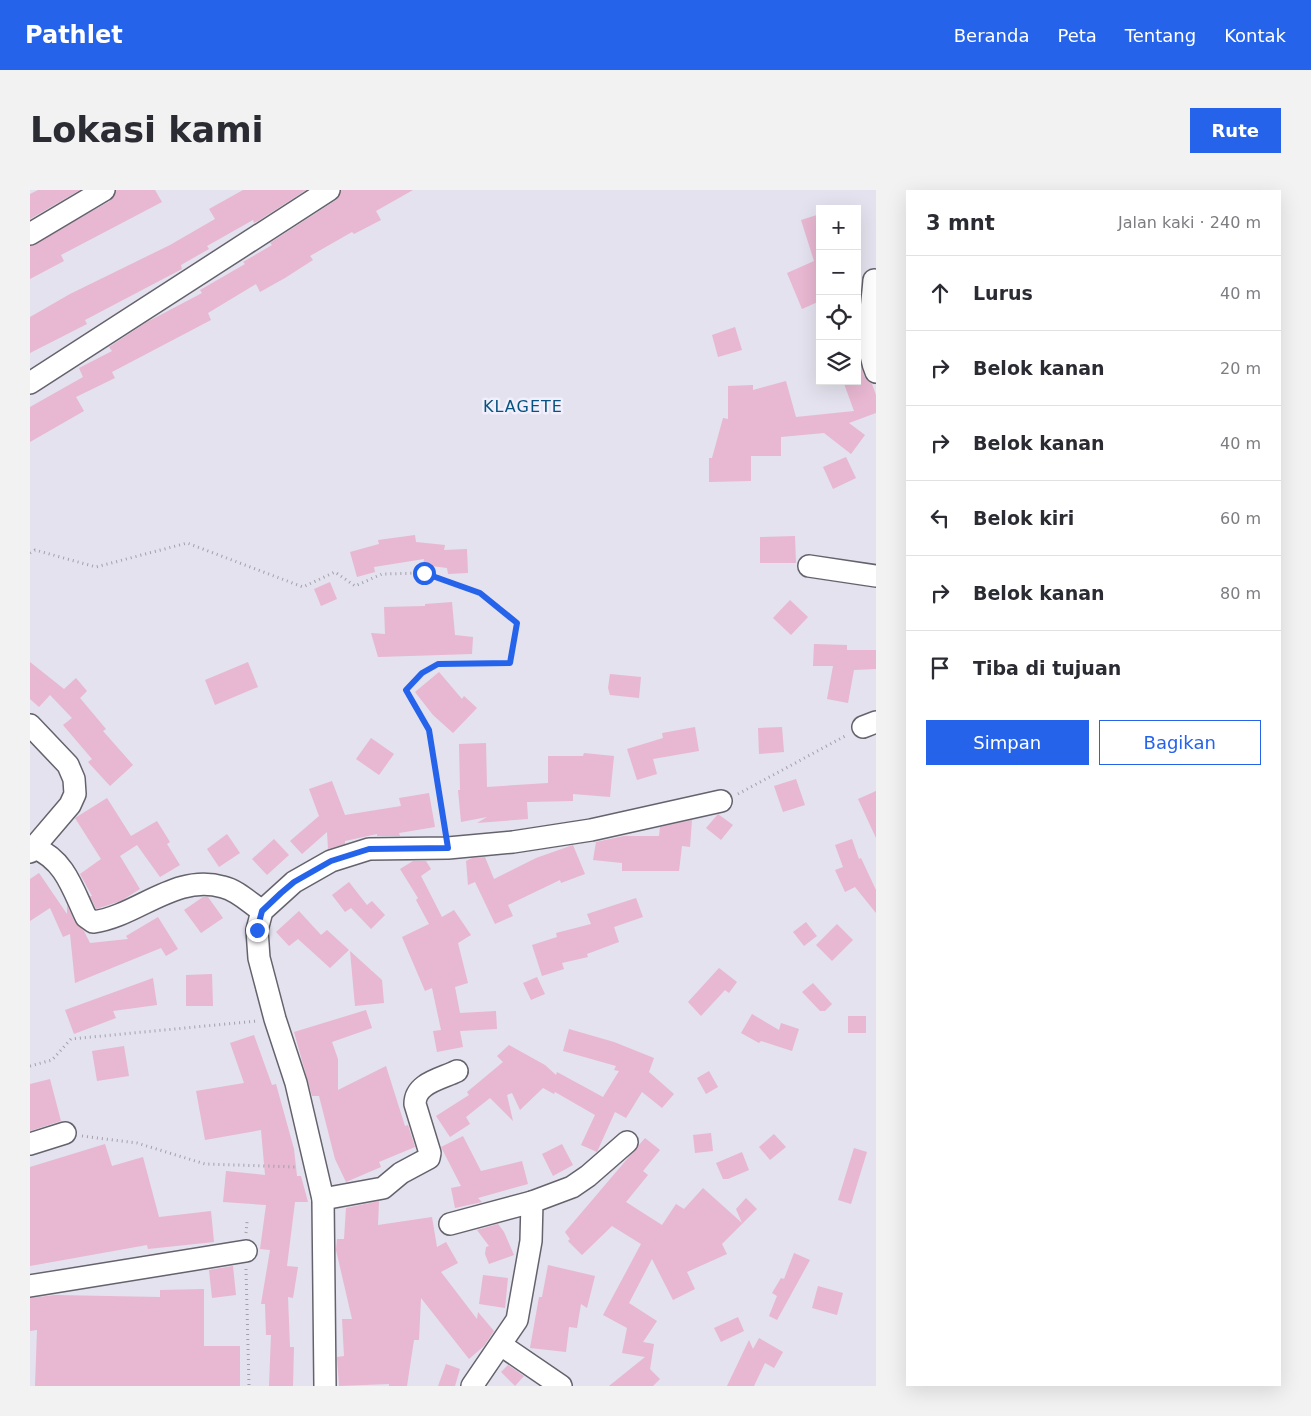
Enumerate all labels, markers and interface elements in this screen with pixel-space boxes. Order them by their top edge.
text: Pathlet [25,21,123,49]
text: Beranda [954,25,1029,46]
text: Peta [1057,25,1097,46]
text: Tentang [1125,25,1196,46]
text: Kontak [1224,25,1286,46]
button: Rute [1190,108,1281,153]
text: Lokasi kami [30,110,264,150]
map controls [816,205,861,385]
button: + [816,205,861,250]
text: 3 mnt [926,211,995,235]
text: Jalan kaki · 240 m [1118,213,1261,232]
button: − [816,250,861,295]
icon: ahead [926,279,954,307]
text: Lurus [973,282,1033,304]
text: 40 m [1220,284,1261,303]
button: locate [816,295,861,340]
button: layers [816,340,861,385]
icon: right [926,354,954,382]
text: Belok kanan [973,357,1105,379]
text: 20 m [1220,359,1261,378]
district label: KLAGETE [483,397,563,416]
icon: right [926,429,954,457]
text: Belok kanan [973,432,1105,454]
text: 40 m [1220,434,1261,453]
icon: left [926,504,954,532]
text: Belok kiri [973,507,1074,529]
text: 60 m [1220,509,1261,528]
route start [413,562,436,585]
icon: right [926,579,954,607]
text: Belok kanan [973,582,1105,604]
text: 80 m [1220,584,1261,603]
icon: arrive [926,654,954,682]
text: Tiba di tujuan [973,657,1121,679]
button: Simpan [926,720,1089,765]
button: Bagikan [1099,720,1261,765]
route end [246,919,269,942]

